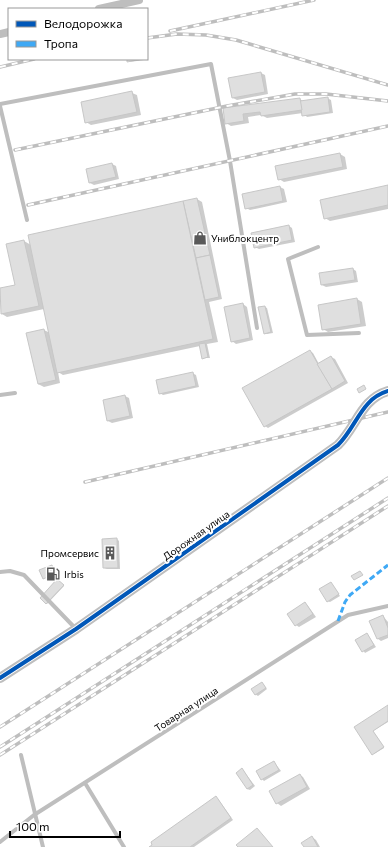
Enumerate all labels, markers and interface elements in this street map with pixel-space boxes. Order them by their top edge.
legend [8,8,148,60]
text: Велодорожка [44,16,122,30]
text: Тропа [44,36,78,50]
shop icon: Униблокцентр [192,230,208,246]
place label: Униблокцентр [211,232,279,244]
street label: Дорожная улица [160,508,232,562]
building icon: Промсервис [102,545,118,561]
place label: Промсервис [41,547,99,559]
fuel station icon: Irbis [45,566,61,582]
place label: Irbis [64,568,84,580]
street label: Товарная улица [152,684,220,734]
scale bar [10,813,120,839]
text: 100 m [16,819,50,833]

